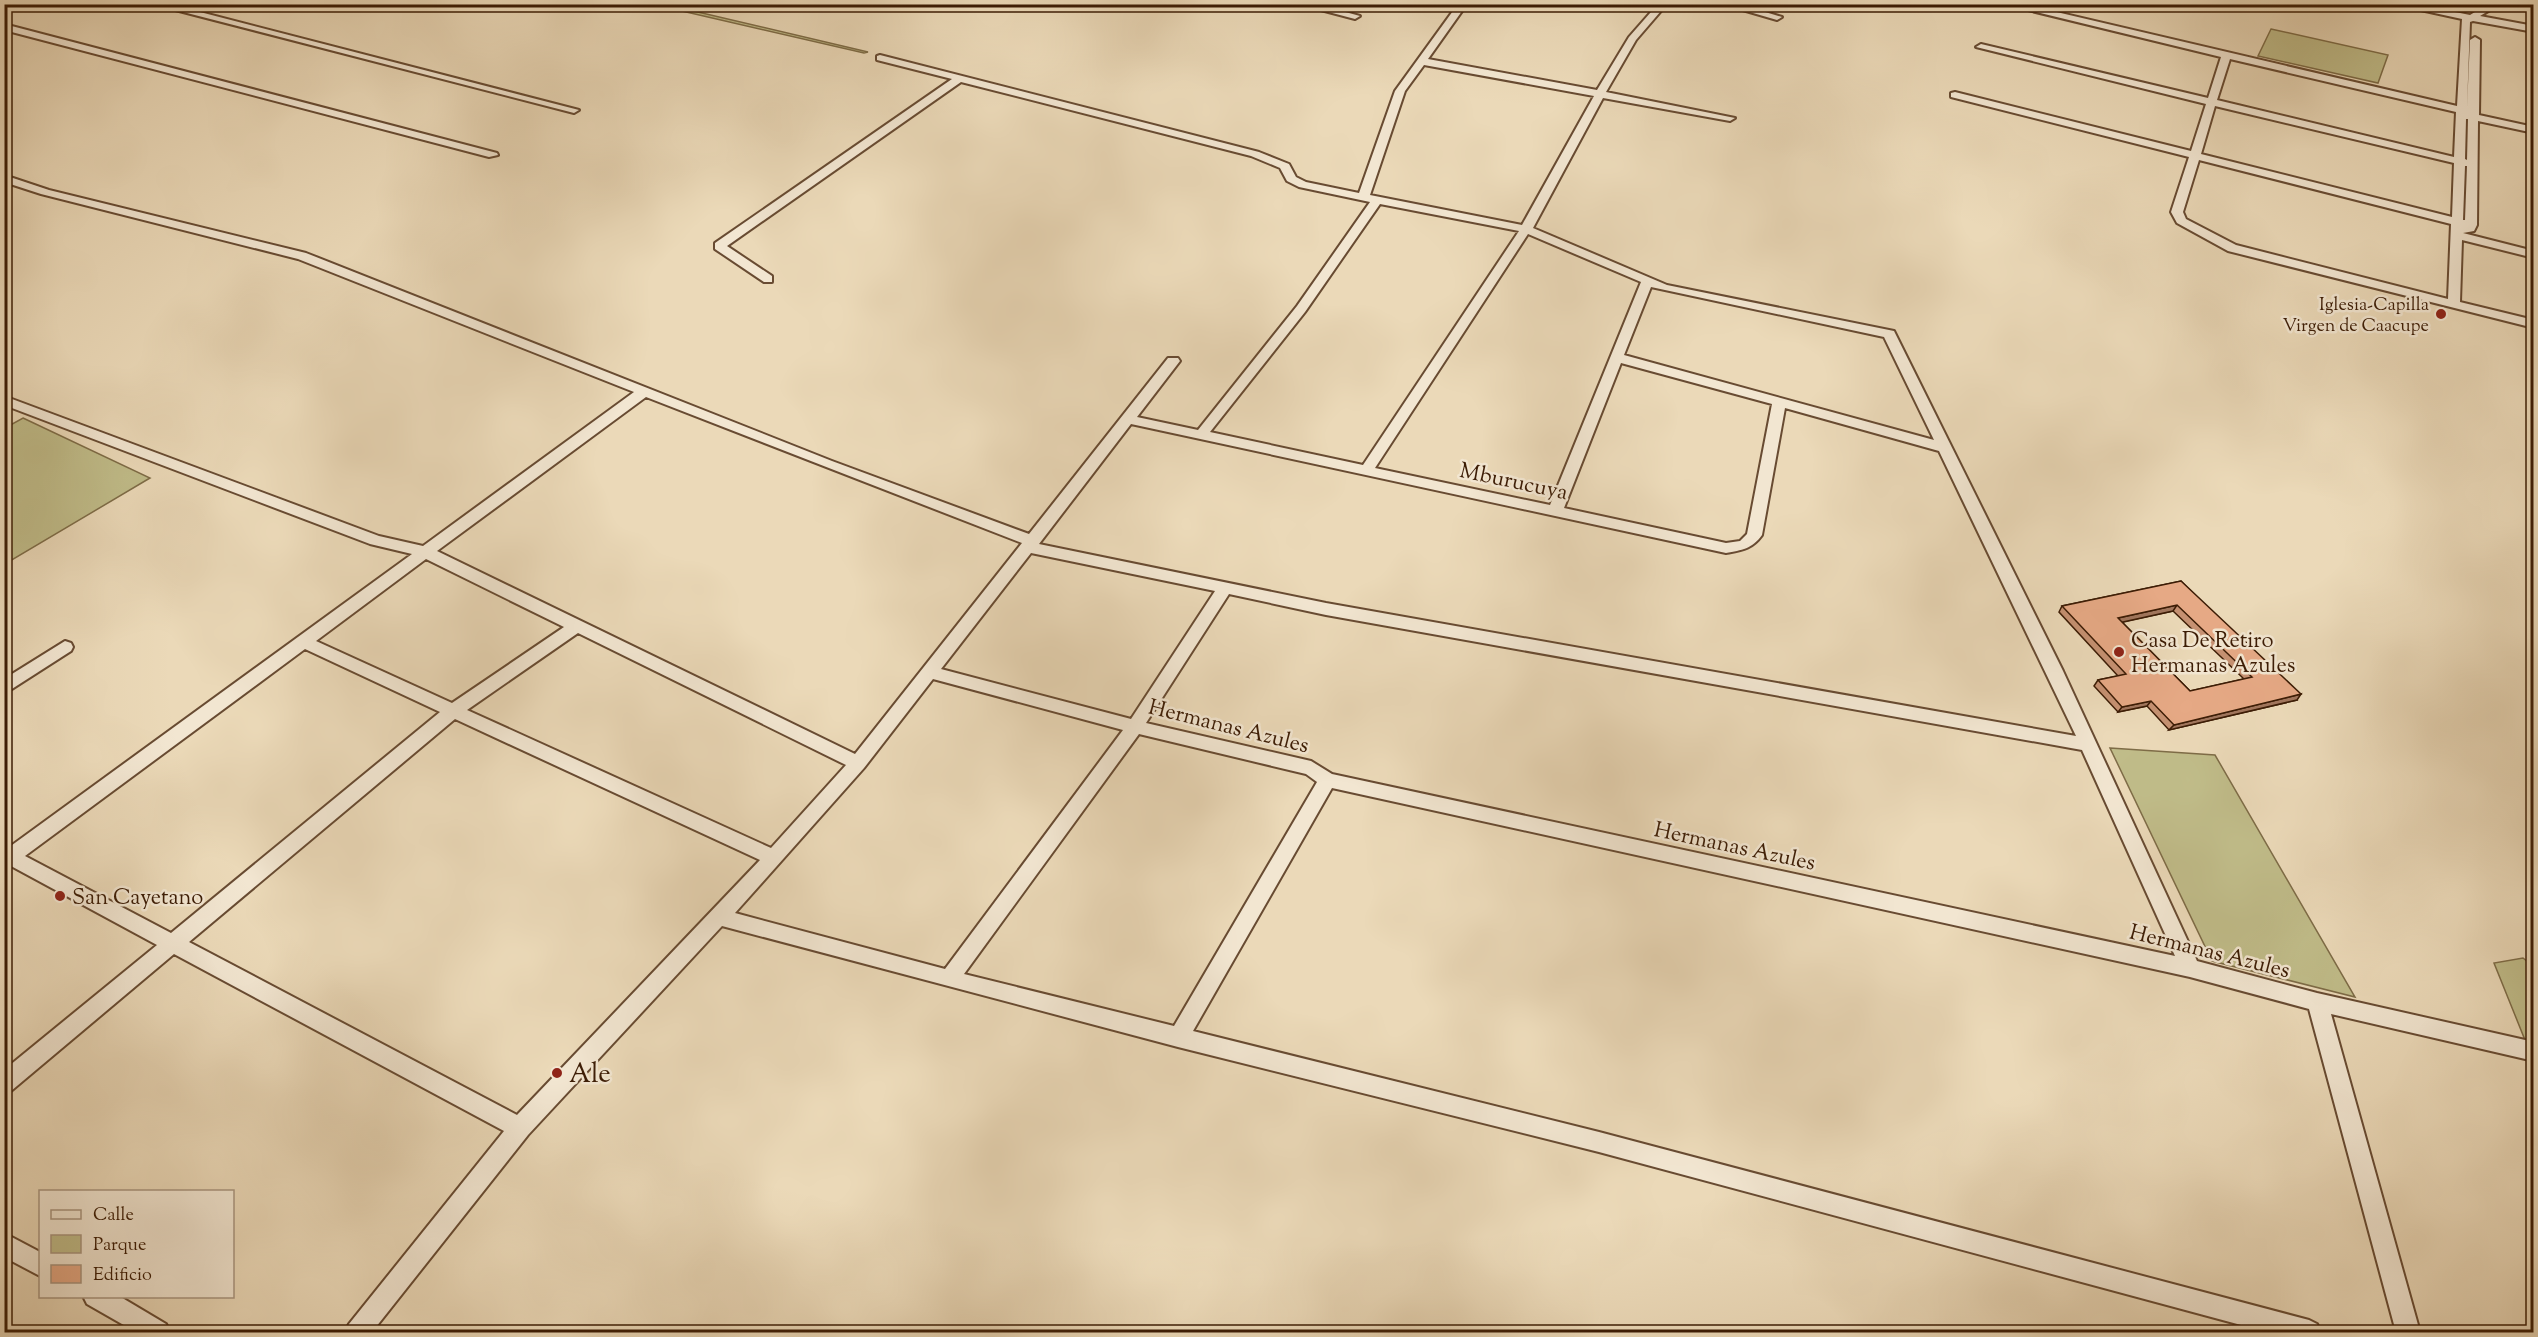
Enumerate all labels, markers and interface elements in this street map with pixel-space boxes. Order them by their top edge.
place label: Iglesia-Capilla Virgen de Caacupe [2283,293,2429,340]
marker: Iglesia-Capilla Virgen de Caacupe [2434,307,2448,321]
street label: Mburucuya [1456,456,1570,510]
place label: Casa De Retiro Hermanas Azules [2131,626,2295,683]
marker: Casa De Retiro Hermanas Azules [2112,645,2126,659]
street label: Hermanas Azules [1145,693,1312,763]
street label: Hermanas Azules [1651,815,1818,881]
place label: San Cayetano [72,883,203,915]
marker: San Cayetano [53,889,67,903]
street label: Hermanas Azules [2126,918,2293,988]
place label: Ale [569,1056,611,1095]
marker: Ale [550,1066,564,1080]
legend [39,1190,234,1298]
text: Calle [93,1203,134,1229]
text: Parque [93,1233,146,1259]
text: Edificio [93,1263,152,1289]

